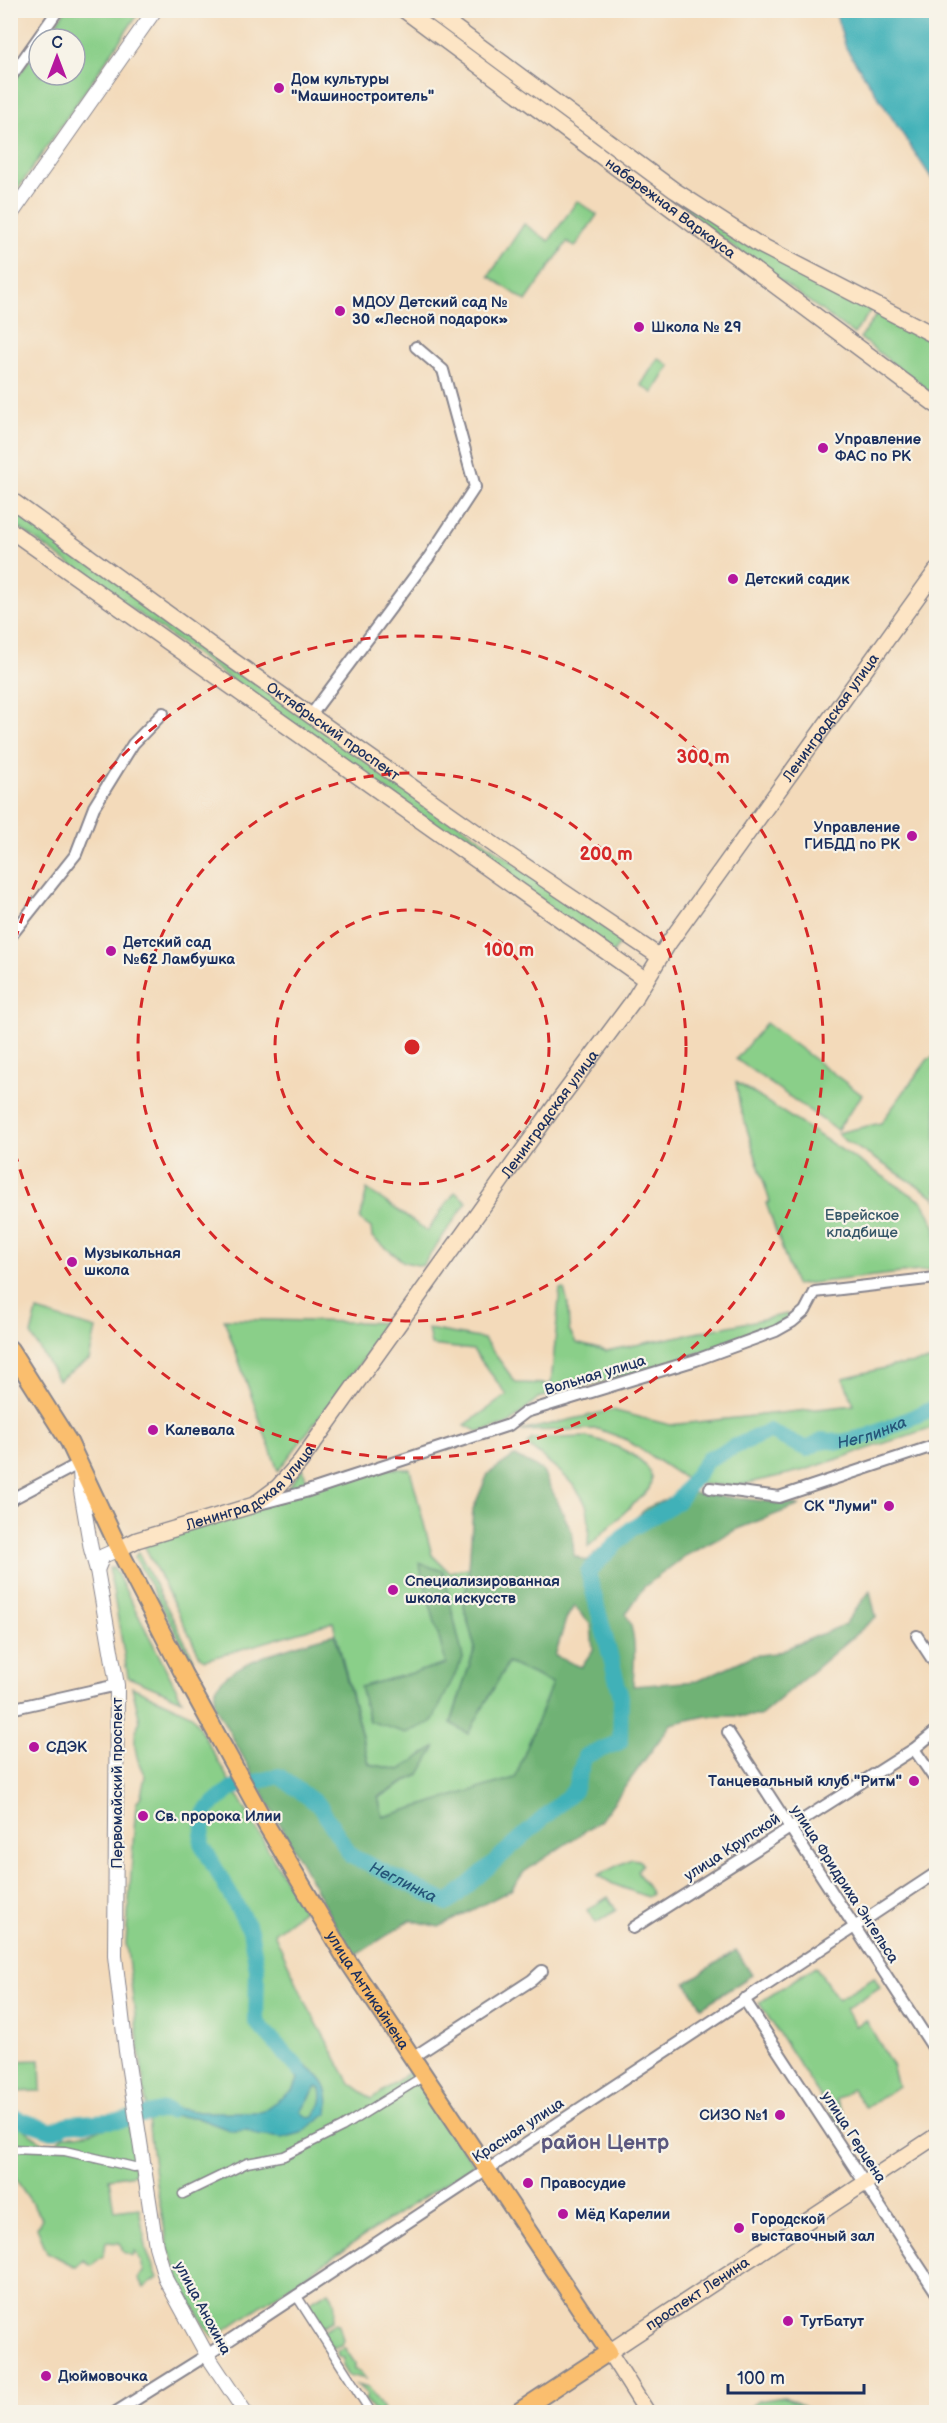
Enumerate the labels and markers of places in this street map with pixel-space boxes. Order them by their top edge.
place label: Дом культуры "Машиностроитель" [291,70,434,106]
marker: Дом культуры "Машиностроитель" [272,81,286,95]
place label: МДОУ Детский сад № 30 «Лесной подарок» [352,293,508,329]
marker: МДОУ Детский сад № 30 «Лесной подарок» [333,304,347,318]
place label: Школа № 29 [651,318,742,337]
marker: Школа № 29 [632,320,646,334]
place label: Управление ФАС по РК [835,430,921,466]
marker: Управление ФАС по РК [816,441,830,455]
place label: Детский садик [745,570,850,589]
marker: Детский садик [726,572,740,586]
place label: Управление ГИБДД по РК [804,818,901,854]
marker: Управление ГИБДД по РК [905,829,919,843]
place label: Детский сад №62 Ламбушка [123,933,235,969]
marker: Детский сад №62 Ламбушка [104,944,118,958]
centre of rings [402,1037,422,1057]
place label: Музыкальная школа [84,1244,181,1280]
marker: Музыкальная школа [65,1255,79,1269]
place label: Калевала [165,1421,235,1440]
marker: Калевала [146,1423,160,1437]
place label: СК "Луми" [804,1497,877,1516]
marker: СК "Луми" [882,1499,896,1513]
place label: Специализированная школа искусств [405,1572,560,1608]
marker: Специализированная школа искусств [386,1583,400,1597]
place label: СДЭК [46,1738,88,1757]
marker: СДЭК [27,1740,41,1754]
place label: Танцевальный клуб "Ритм" [708,1772,902,1791]
marker: Танцевальный клуб "Ритм" [907,1774,921,1788]
place label: Св. пророка Илии [155,1807,281,1826]
marker: Св. пророка Илии [136,1809,150,1823]
place label: СИЗО №1 [699,2106,768,2125]
marker: СИЗО №1 [773,2108,787,2122]
place label: Правосудие [540,2174,626,2193]
marker: Правосудие [521,2176,535,2190]
place label: Мёд Карелии [575,2205,670,2224]
marker: Мёд Карелии [556,2207,570,2221]
place label: Городской выставочный зал [751,2210,875,2246]
marker: Городской выставочный зал [732,2221,746,2235]
place label: ТутБатут [800,2312,865,2331]
marker: ТутБатут [781,2314,795,2328]
place label: Дюймовочка [58,2367,148,2386]
marker: Дюймовочка [39,2369,53,2383]

